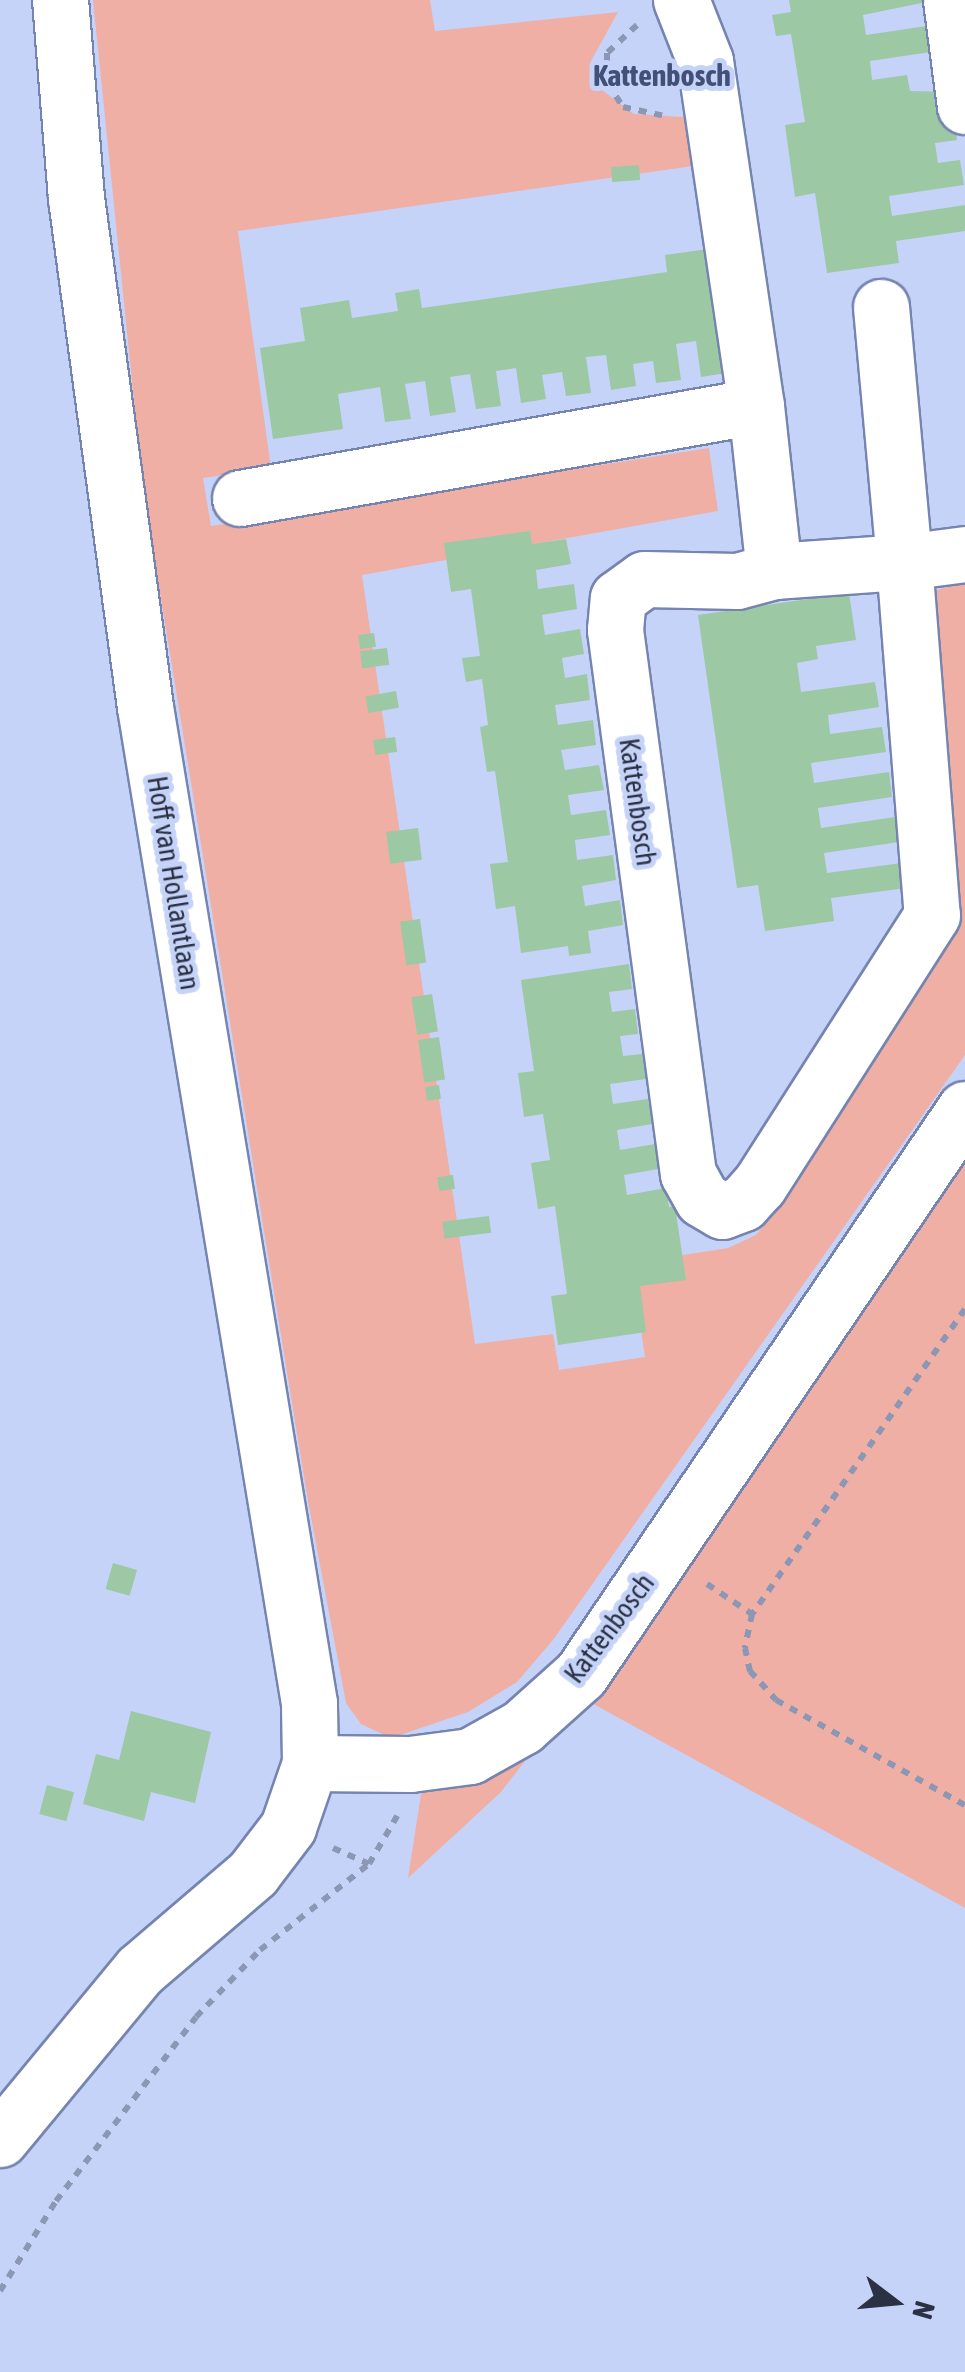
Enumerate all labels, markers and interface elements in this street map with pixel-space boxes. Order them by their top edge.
district label: Kattenbosch [593,57,731,93]
street label: Kattenbosch [612,736,664,868]
street label: Hoff van Hollantlaan [141,774,207,992]
street label: Kattenbosch [557,1567,661,1689]
north arrow [845,2252,945,2352]
text: N [906,2298,941,2323]

